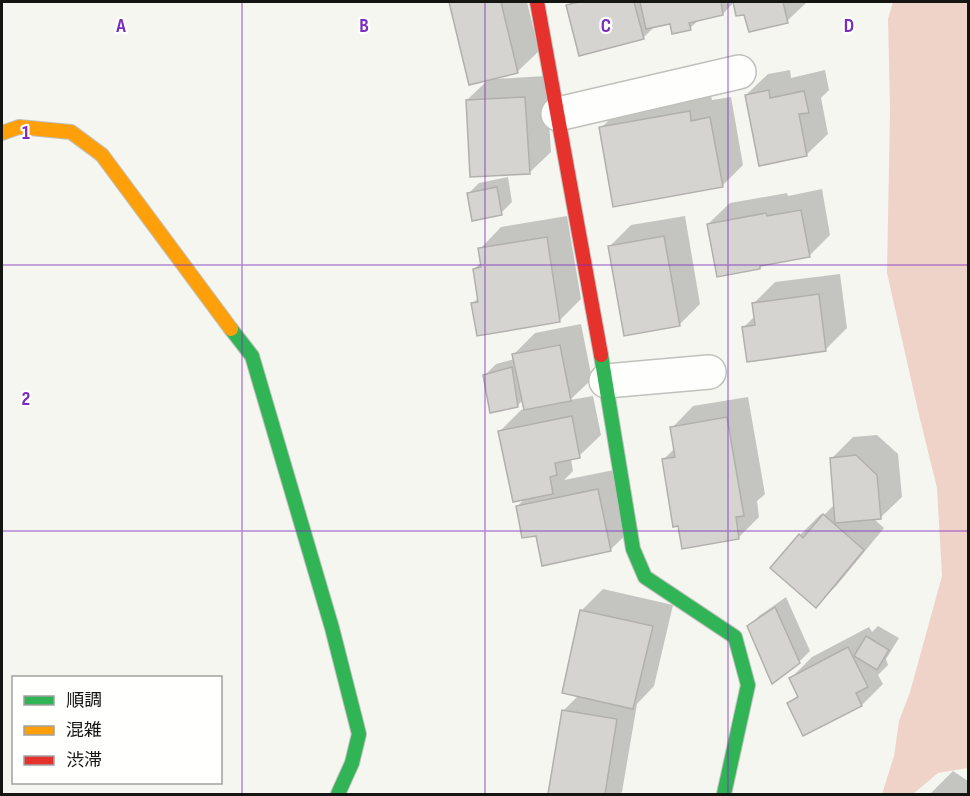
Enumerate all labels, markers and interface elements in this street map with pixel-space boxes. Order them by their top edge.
text: A [115,14,126,38]
text: B [359,14,369,38]
text: C [601,14,611,38]
text: D [844,14,854,38]
text: 1 [22,121,30,145]
text: 2 [22,387,30,411]
legend [12,676,222,784]
text: 順調 [66,690,102,711]
text: 混雑 [66,720,102,741]
text: 渋滞 [66,750,102,771]

